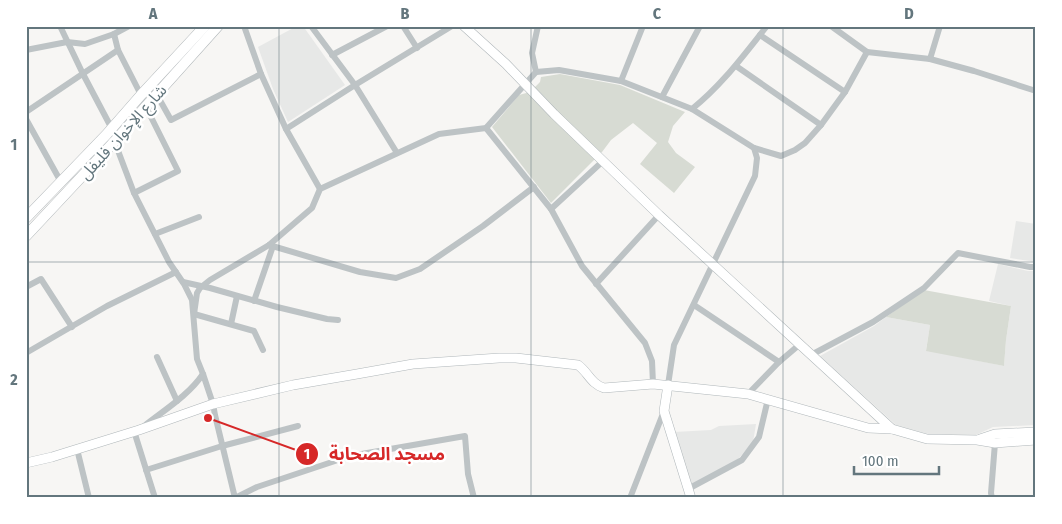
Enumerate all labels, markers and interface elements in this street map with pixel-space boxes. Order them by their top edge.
text: A [148,4,158,23]
text: B [401,4,410,23]
text: C [653,4,662,23]
text: D [904,4,914,23]
street label: شارع الإخوان فليفل [75,81,173,185]
text: 1 [11,135,17,154]
text: 2 [9,370,18,389]
callout: مسجد الصحابة [294,437,456,470]
text: مسجد الصحابة [329,443,445,465]
scale bar [854,444,940,476]
text: 1 [304,445,310,463]
text: 100 m [862,452,899,470]

